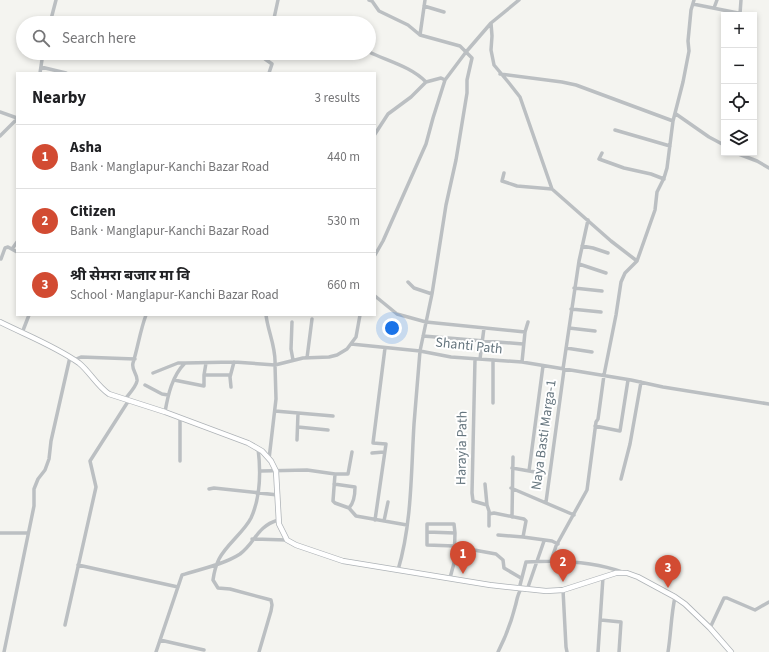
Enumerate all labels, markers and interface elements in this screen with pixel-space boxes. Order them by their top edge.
map controls [721,12,757,156]
button: + [721,12,757,48]
search box [16,16,376,60]
icon: search [30,27,52,49]
text: Search here [62,28,136,49]
button: − [721,48,757,84]
button: locate [721,84,757,120]
text: Nearby [32,86,86,110]
text: 3 results [315,89,360,107]
button: layers [721,120,757,156]
text: Asha [70,137,102,158]
text: 1 [42,148,48,166]
text: 440 m [327,148,360,166]
text: Bank · Manglapur-Kanchi Bazar Road [70,158,269,176]
text: Citizen [70,201,116,222]
text: 2 [42,212,48,230]
text: 530 m [327,212,360,230]
text: Bank · Manglapur-Kanchi Bazar Road [70,222,269,240]
text: श्री सेमरा बजार मा वि [70,265,190,286]
text: 3 [42,276,48,294]
text: 660 m [327,276,360,294]
text: School · Manglapur-Kanchi Bazar Road [70,286,279,304]
your location [382,318,402,338]
street label: Shanti Path [434,333,504,359]
street label: Naya Basti Marga-1 [526,378,562,491]
street label: Harayia Path [451,411,473,485]
pin: 1 [450,541,476,574]
pin: 2 [550,549,576,582]
pin: 3 [655,555,681,588]

